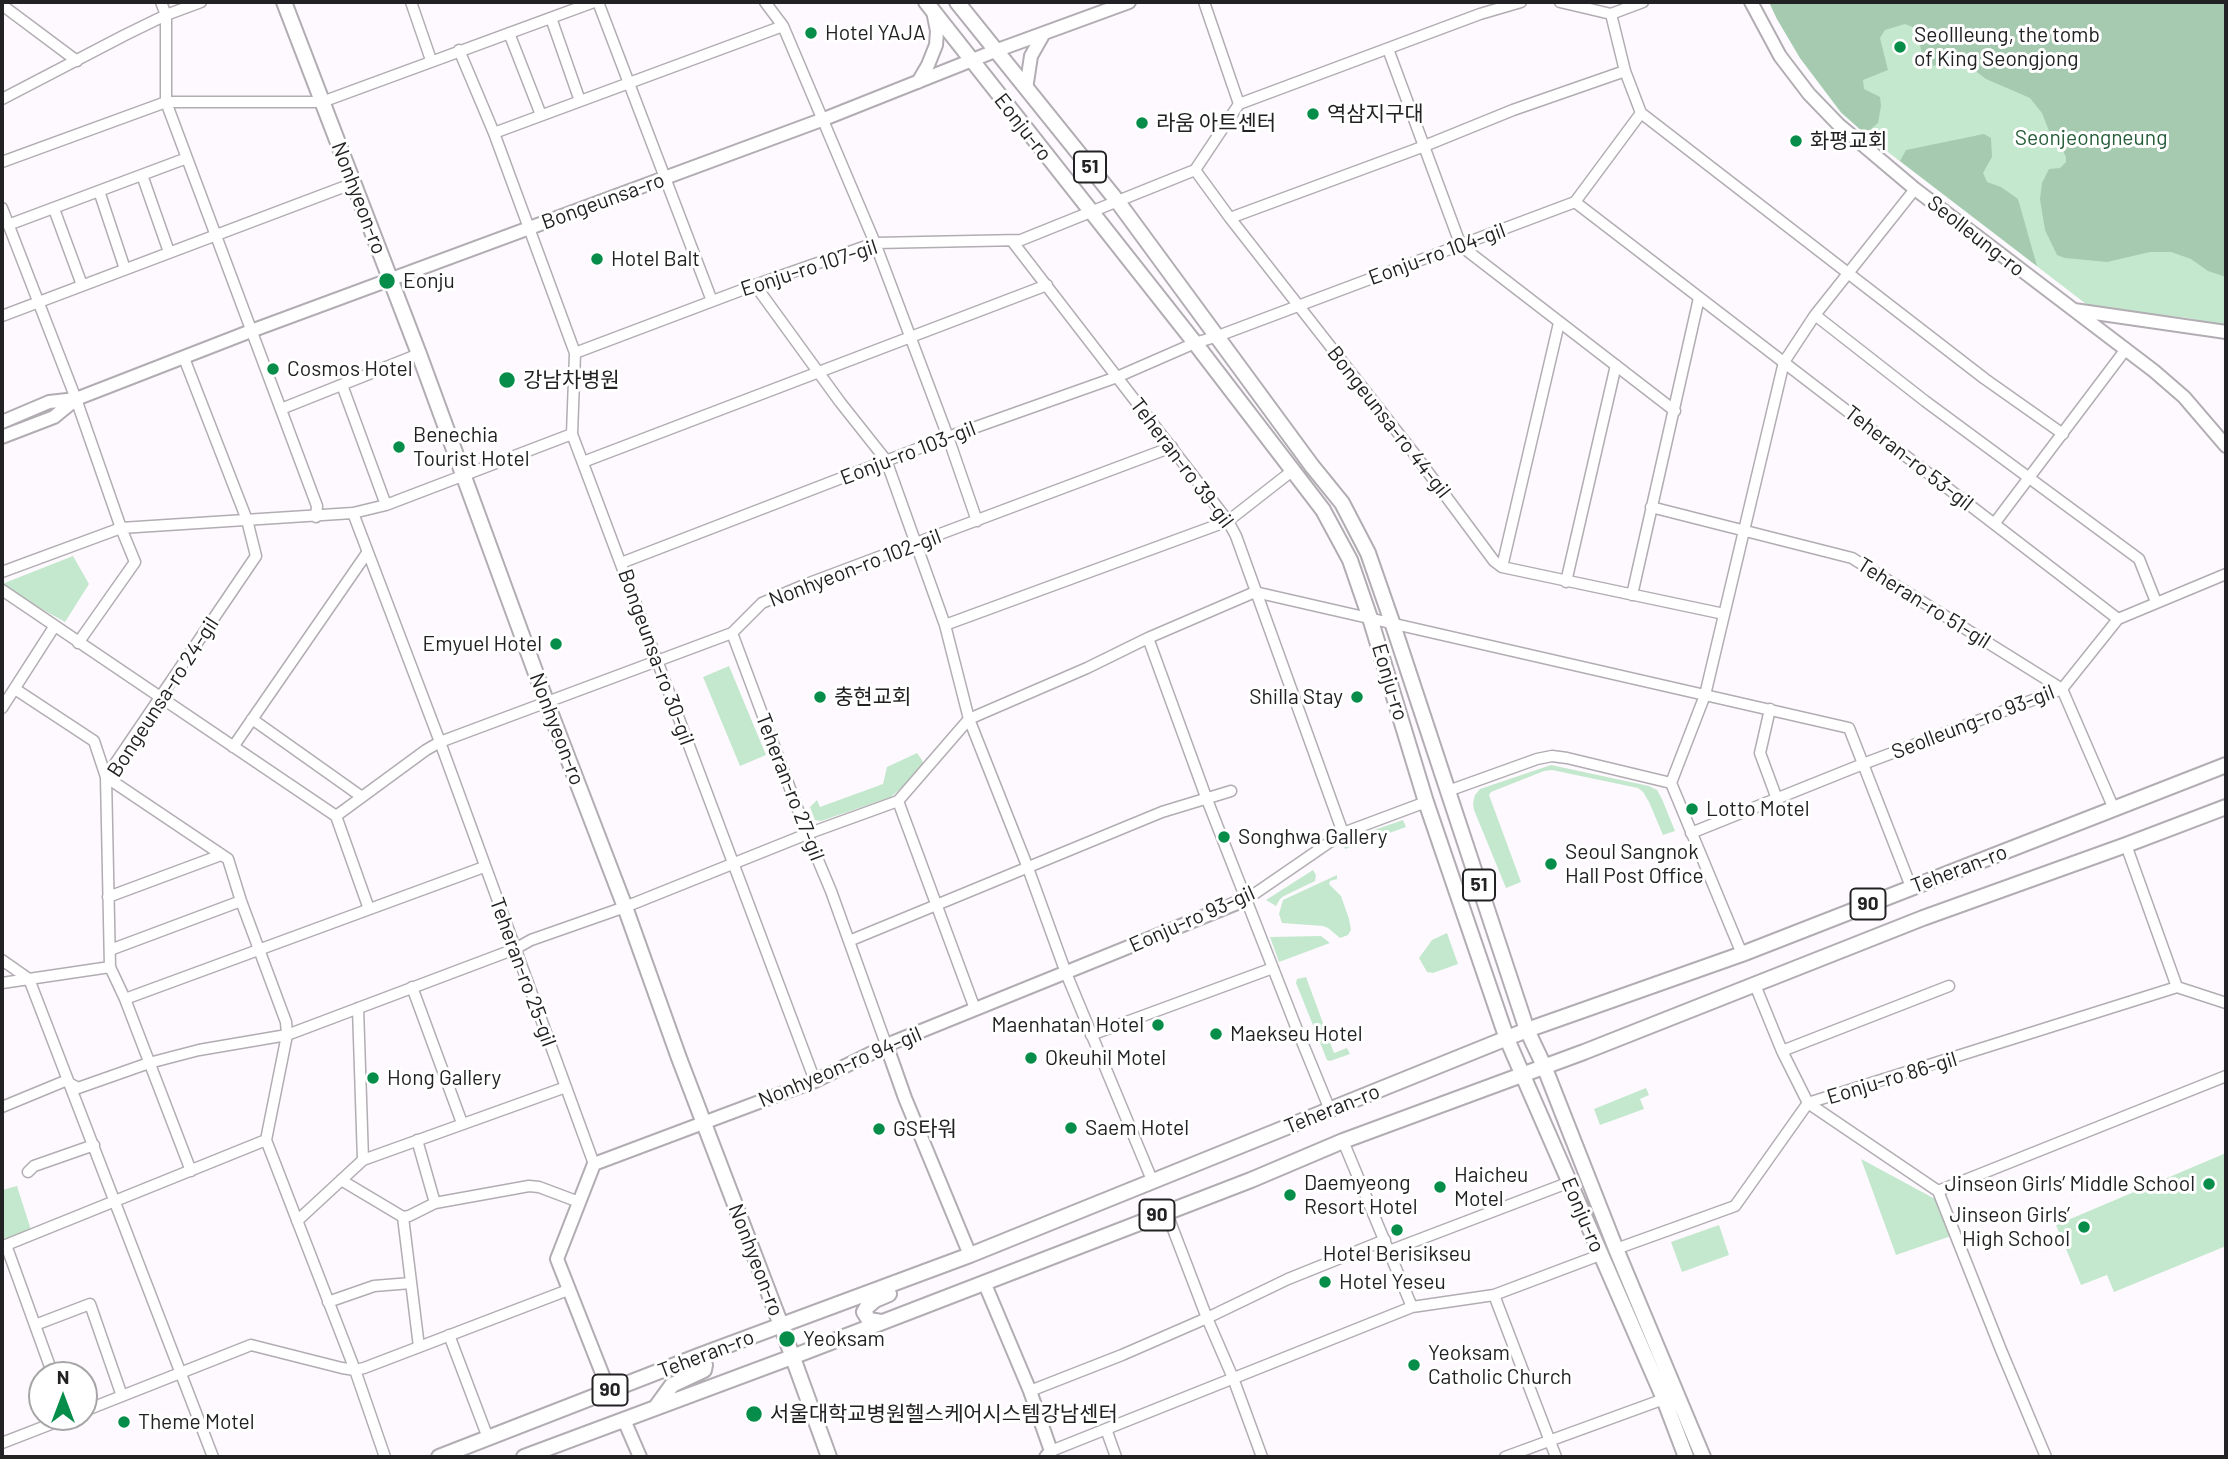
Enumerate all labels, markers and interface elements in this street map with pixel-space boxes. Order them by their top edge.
place label: Hotel YAJA [825,20,926,46]
place label: Seollleung, the tomb of King Seongjong [1914,22,2100,72]
marker: Hotel YAJA [803,25,819,41]
marker: Seollleung, the tomb of King Seongjong [1892,39,1908,55]
street label: Eonju-ro [989,88,1057,166]
place label: 역삼지구대 [1327,101,1424,127]
marker: 역삼지구대 [1305,106,1321,122]
place label: 라움 아트센터 [1156,110,1276,136]
marker: 라움 아트센터 [1134,115,1150,131]
park label: Seonjeongneung [2015,125,2167,151]
place label: 화평교회 [1810,128,1887,154]
marker: 화평교회 [1788,133,1804,149]
street label: Nonhyeon-ro [326,138,392,258]
road number: 51 [1074,152,1106,182]
street label: Bongeunsa-ro [538,167,668,235]
street label: Seolleung-ro [1922,190,2030,282]
street label: Eonju-ro 104-gil [1365,218,1509,290]
street label: Eonju-ro 107-gil [738,234,880,302]
place label: Hotel Balt [611,246,700,272]
marker: Hotel Balt [589,251,605,267]
place label: Eonju [403,268,455,294]
marker: Eonju [377,271,397,291]
street label: Bongeunsa-ro 44-gil [1322,341,1456,503]
place label: Cosmos Hotel [287,356,413,382]
marker: Cosmos Hotel [265,361,281,377]
place label: 강남차병원 [523,367,620,393]
marker: 강남차병원 [497,370,517,390]
street label: Teheran-ro 39-gil [1125,393,1239,533]
street label: Teheran-ro 53-gil [1840,400,1978,516]
street label: Eonju-ro 103-gil [837,416,979,490]
place label: Benechia Tourist Hotel [413,422,530,472]
marker: Benechia Tourist Hotel [391,439,407,455]
street label: Nonhyeon-ro 102-gil [765,523,945,613]
street label: Teheran-ro 51-gil [1853,552,1995,654]
street label: Bongeunsa-ro 30-gil [612,565,700,749]
street label: Bongeunsa-ro 24-gil [102,612,224,782]
place label: Emyuel Hotel [423,631,542,657]
marker: Emyuel Hotel [548,636,564,652]
street label: Eonju-ro [1366,640,1414,724]
street label: Nonhyeon-ro [524,669,590,789]
street label: Seolleung-ro 93-gil [1888,679,2058,765]
place label: 충현교회 [834,684,911,710]
place label: Shilla Stay [1249,684,1343,710]
marker: 충현교회 [812,689,828,705]
marker: Shilla Stay [1349,689,1365,705]
street label: Teheran-ro 27-gil [750,710,830,864]
place label: Lotto Motel [1706,796,1810,822]
marker: Lotto Motel [1684,801,1700,817]
place label: Songhwa Gallery [1238,824,1387,850]
marker: Songhwa Gallery [1216,829,1232,845]
place label: Seoul Sangnok Hall Post Office [1565,839,1704,889]
street label: Teheran-ro [1907,839,2011,899]
marker: Seoul Sangnok Hall Post Office [1543,856,1559,872]
road number: 51 [1463,870,1495,900]
street label: Eonju-ro 93-gil [1125,880,1259,958]
road number: 90 [1850,888,1885,920]
street label: Teheran-ro 25-gil [484,894,562,1050]
place label: Maenhatan Hotel [991,1012,1144,1038]
marker: Maenhatan Hotel [1150,1017,1166,1033]
street label: Nonhyeon-ro 94-gil [755,1021,925,1113]
place label: Maekseu Hotel [1230,1021,1363,1047]
marker: Maekseu Hotel [1208,1026,1224,1042]
place label: Okeuhil Motel [1045,1045,1166,1071]
street label: Eonju-ro 86-gil [1824,1046,1960,1110]
marker: Okeuhil Motel [1023,1050,1039,1066]
place label: Hong Gallery [387,1065,501,1091]
marker: Hong Gallery [365,1070,381,1086]
street label: Teheran-ro [1281,1078,1383,1140]
place label: Saem Hotel [1085,1115,1189,1141]
place label: GS타워 [893,1116,957,1142]
marker: Saem Hotel [1063,1120,1079,1136]
marker: GS타워 [871,1121,887,1137]
place label: Haicheu Motel [1454,1162,1528,1212]
place label: Daemyeong Resort Hotel [1304,1170,1418,1220]
place label: Jinseon Girls’ Middle School [1945,1171,2195,1197]
street label: Eonju-ro [1556,1174,1610,1256]
marker: Jinseon Girls’ Middle School [2201,1176,2217,1192]
marker: Haicheu Motel [1432,1179,1448,1195]
marker: Daemyeong Resort Hotel [1282,1187,1298,1203]
street label: Nonhyeon-ro [723,1200,789,1320]
road number: 90 [1140,1200,1174,1231]
place label: Jinseon Girls’ High School [1949,1202,2070,1252]
marker: Jinseon Girls’ High School [2076,1219,2092,1235]
marker: Hotel Berisikseu [1389,1222,1405,1238]
place label: Hotel Berisikseu [1323,1241,1471,1267]
place label: Hotel Yeseu [1339,1269,1446,1295]
marker: Hotel Yeseu [1317,1274,1333,1290]
street label: Teheran-ro [654,1324,758,1384]
place label: Yeoksam [803,1326,885,1352]
marker: Yeoksam [777,1329,797,1349]
place label: Yeoksam Catholic Church [1428,1340,1572,1390]
marker: Yeoksam Catholic Church [1406,1357,1422,1373]
north arrow [28,1361,98,1431]
text: N [57,1365,69,1388]
road number: 90 [592,1374,628,1406]
place label: 서울대학교병원헬스케어시스템강남센터 [770,1401,1118,1427]
marker: 서울대학교병원헬스케어시스템강남센터 [744,1404,764,1424]
place label: Theme Motel [138,1409,255,1435]
marker: Theme Motel [116,1414,132,1430]

